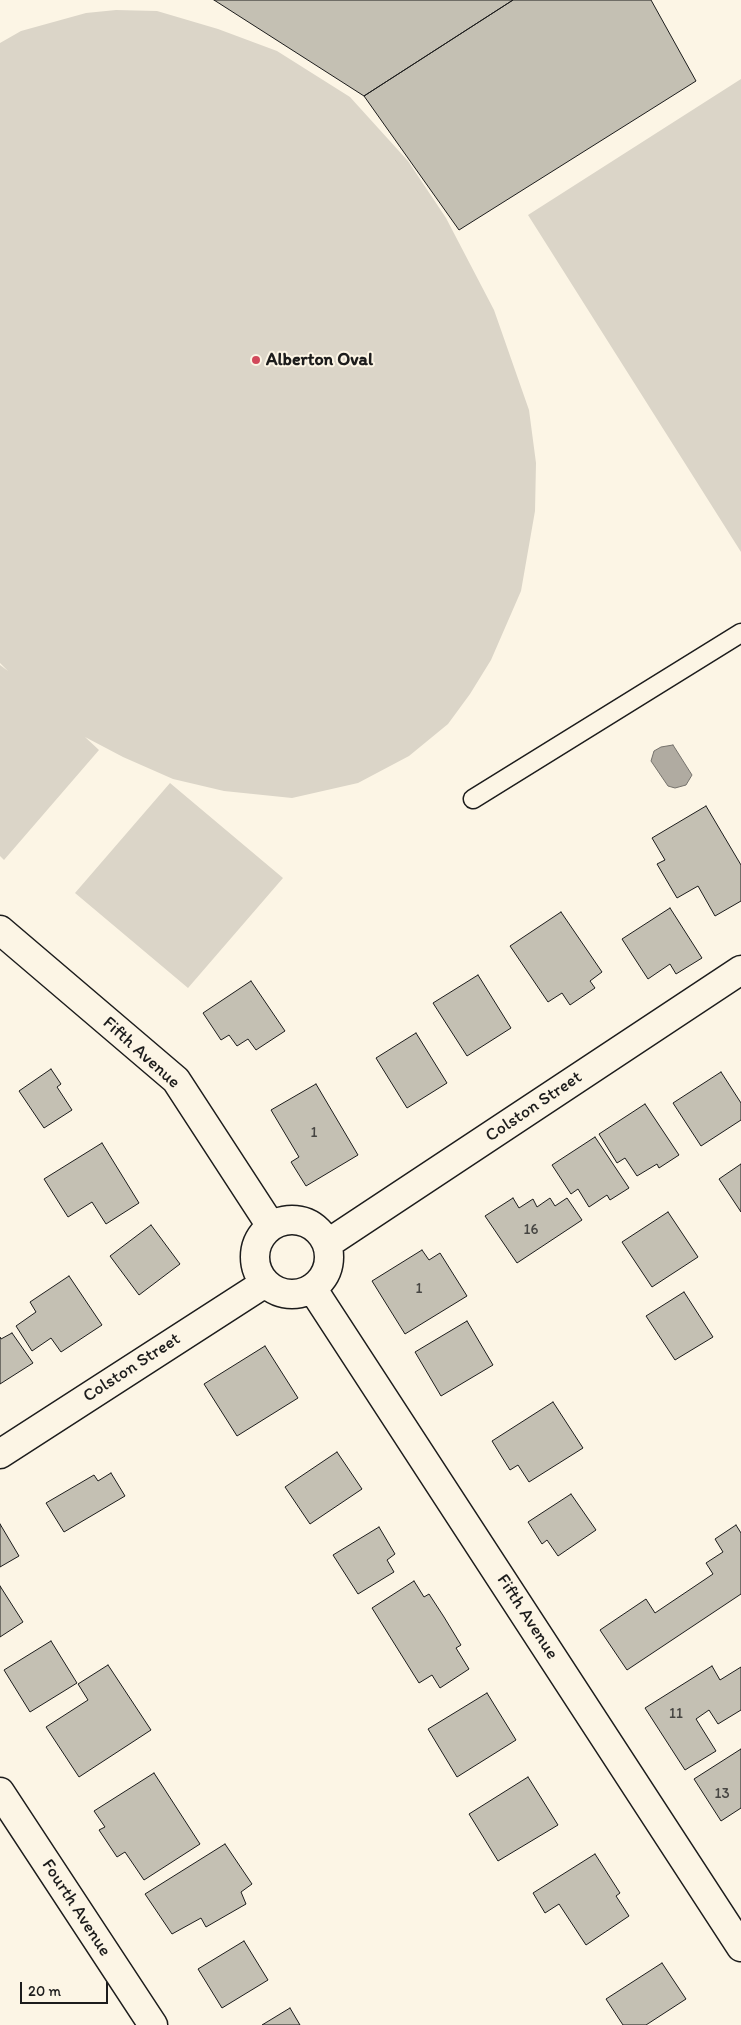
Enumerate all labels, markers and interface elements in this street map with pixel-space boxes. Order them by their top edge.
place label: Alberton Oval [266,349,373,371]
marker: Alberton Oval [250,354,262,366]
street label: Fifth Avenue [98,1012,184,1094]
street label: Colston Street [482,1067,586,1147]
house number: 1 [311,1124,317,1142]
house number: 16 [524,1221,538,1239]
house number: 1 [416,1280,422,1298]
street label: Colston Street [79,1329,185,1407]
street label: Fifth Avenue [492,1570,562,1664]
house number: 11 [669,1705,683,1723]
house number: 13 [714,1785,730,1803]
street label: Fourth Avenue [37,1855,115,1961]
scale bar [22,1972,110,2004]
text: 20 m [28,1982,61,2000]

